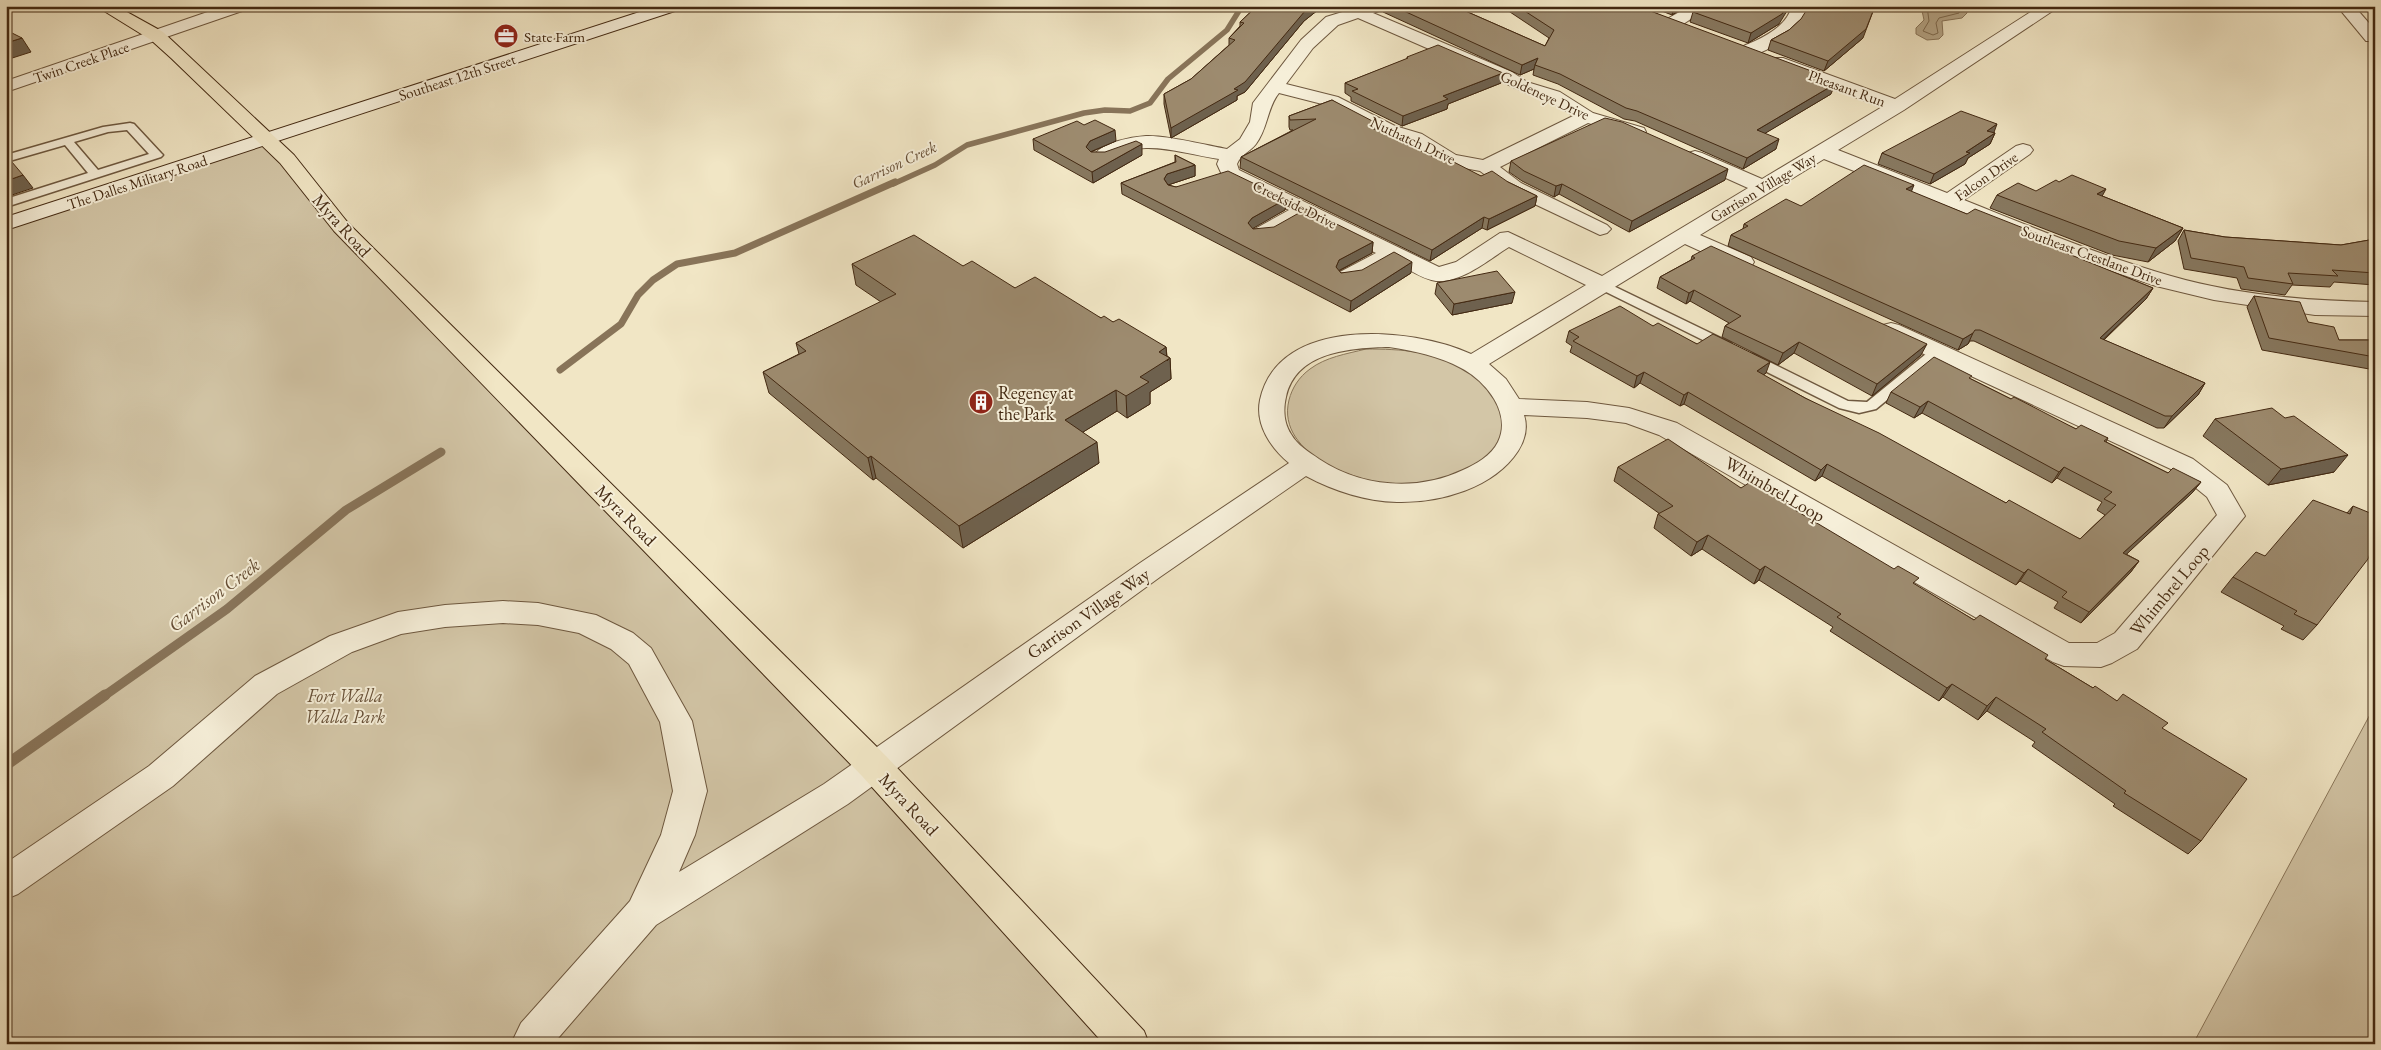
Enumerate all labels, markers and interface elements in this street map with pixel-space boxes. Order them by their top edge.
office icon: State Farm [493,23,519,49]
place label: State Farm [524,27,585,46]
street label: Twin Creek Place [31,37,132,87]
street label: Southeast 12th Street [396,49,518,105]
street label: Pheasant Run [1806,65,1888,111]
street label: Goldeneye Drive [1497,66,1593,124]
street label: Nuthatch Drive [1367,112,1459,168]
water label: Garrison Creek [848,136,941,194]
street label: Falcon Drive [1951,147,2021,205]
street label: Garrison Village Way [1706,148,1820,226]
street label: The Dalles Military Road [65,150,210,214]
street label: Creekside Drive [1250,175,1340,233]
street label: Myra Road [307,188,377,262]
street label: Southeast Crestlane Drive [2019,221,2165,289]
place label: Regency at the Park [998,381,1074,425]
building icon: Regency at the Park [968,389,994,415]
street label: Whimbrel Loop [1721,451,1829,527]
street label: Myra Road [590,479,662,551]
street label: Whimbrel Loop [2124,540,2214,640]
water label: Garrison Creek [163,552,265,638]
street label: Garrison Village Way [1022,562,1154,664]
park label: Fort Walla Walla Park [305,684,385,728]
street label: Myra Road [874,768,945,841]

